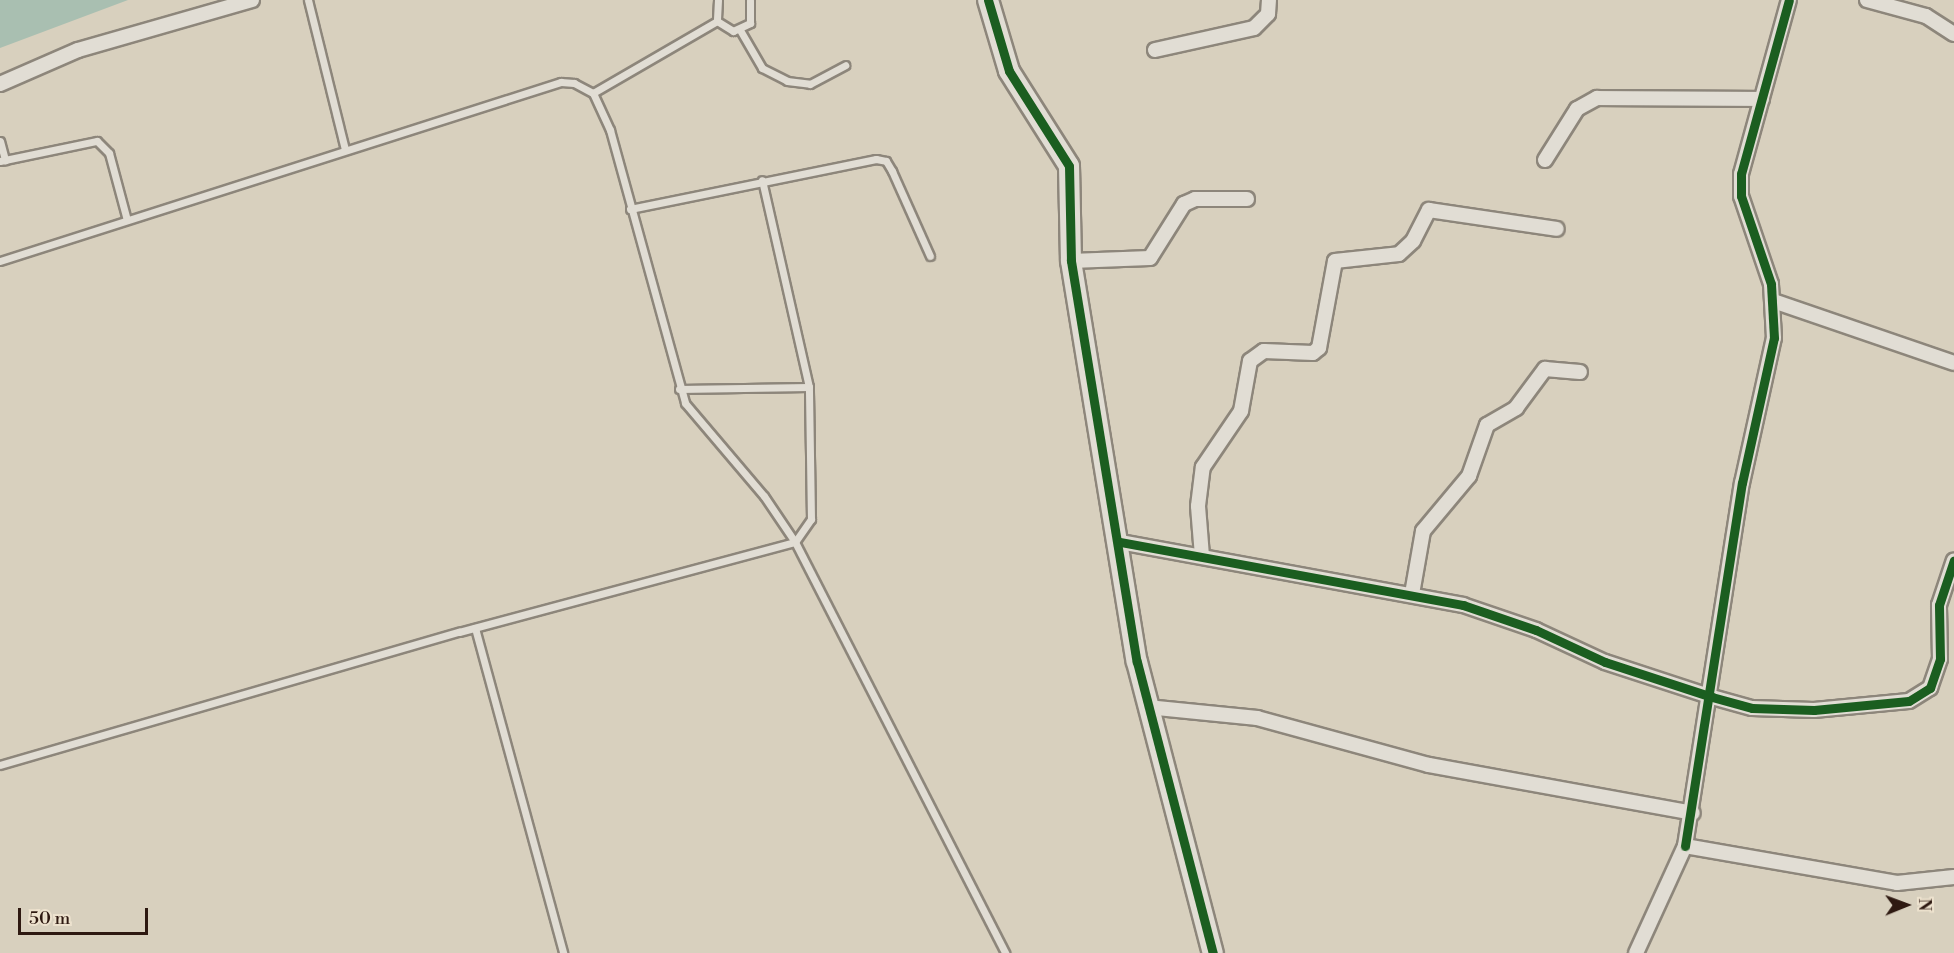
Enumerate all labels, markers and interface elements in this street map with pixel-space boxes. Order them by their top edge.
north arrow [1876,875,1936,935]
scale bar [21,896,152,934]
text: N [1914,898,1934,911]
text: 50 m [29,907,70,930]

